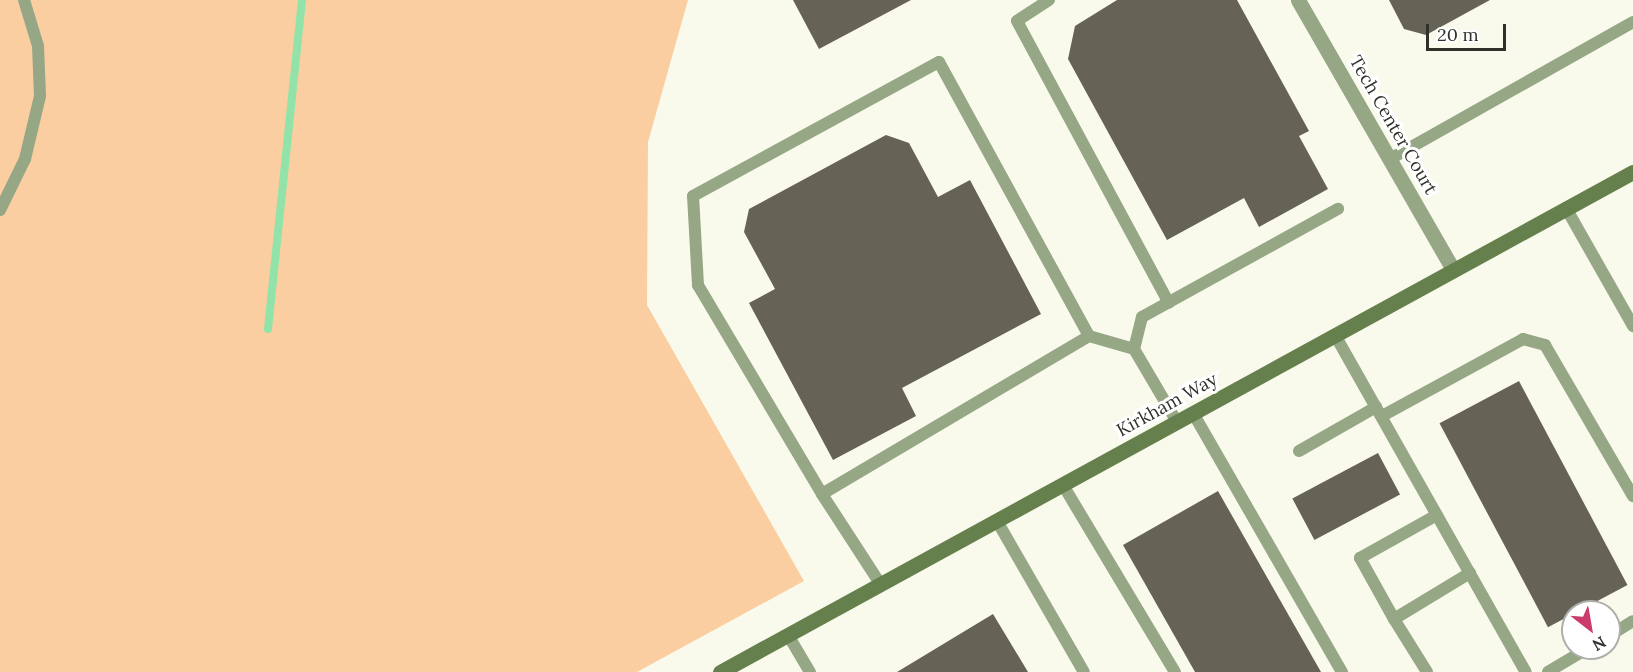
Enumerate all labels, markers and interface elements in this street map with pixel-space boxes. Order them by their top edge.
scale bar [1429,12,1508,50]
text: 20 m [1437,23,1479,46]
street label: Tech Center Court [1345,52,1441,198]
street label: Kirkham Way [1113,369,1221,441]
north arrow [1561,600,1621,660]
text: N [1589,632,1610,655]

